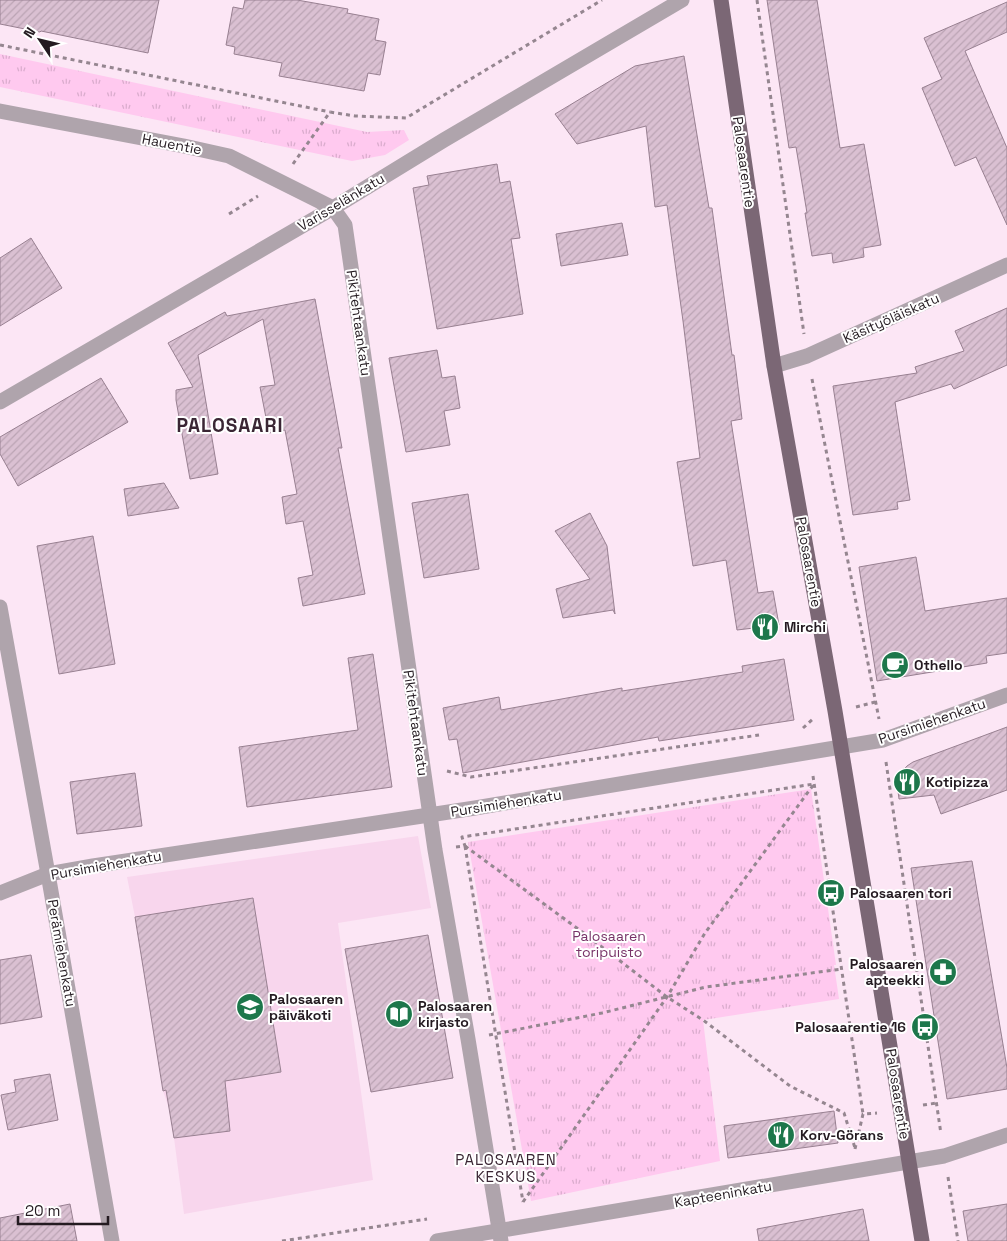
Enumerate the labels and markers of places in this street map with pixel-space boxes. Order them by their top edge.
restaurant icon: Mirchi [750,612,780,642]
place label: Mirchi [784,618,826,636]
cafe icon: Othello [880,650,910,680]
place label: Othello [914,656,963,674]
restaurant icon: Kotipizza [892,767,922,797]
place label: Kotipizza [926,773,988,791]
bus stop icon: Palosaaren tori [816,878,846,908]
place label: Palosaaren tori [850,884,952,902]
place label: Palosaaren apteekki [850,955,924,989]
pharmacy icon: Palosaaren apteekki [928,957,958,987]
place label: Palosaaren päiväkoti [269,990,343,1024]
school or university icon: Palosaaren päiväkoti [235,992,265,1022]
place label: Palosaaren kirjasto [418,997,492,1031]
library icon: Palosaaren kirjasto [384,999,414,1029]
bus stop icon: Palosaarentie 16 [910,1012,940,1042]
place label: Palosaarentie 16 [795,1018,906,1036]
restaurant icon: Korv-Görans [766,1120,796,1150]
place label: Korv-Görans [800,1126,884,1144]

